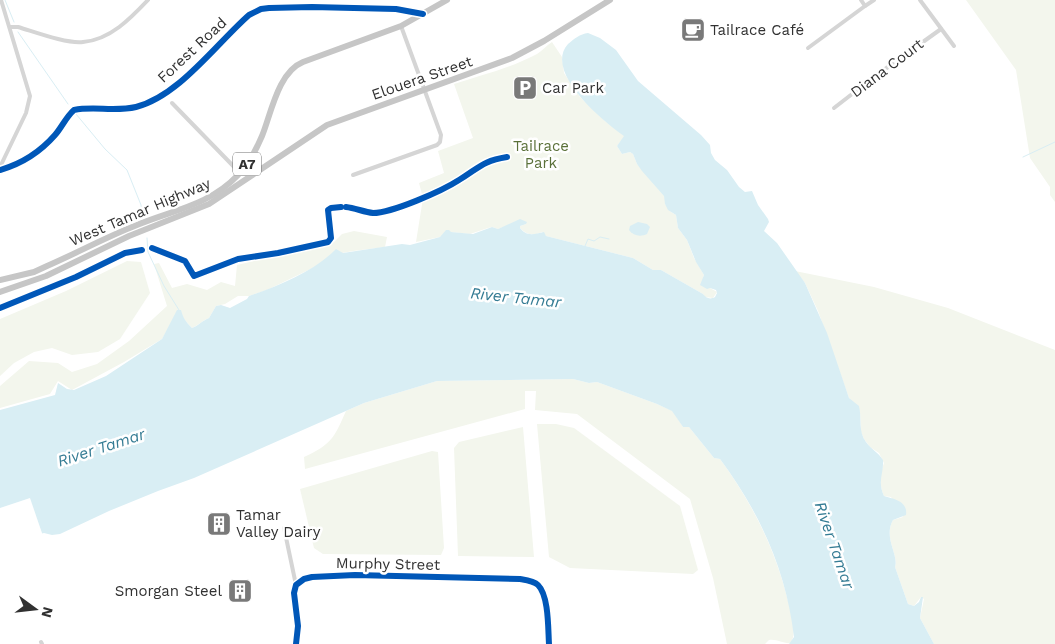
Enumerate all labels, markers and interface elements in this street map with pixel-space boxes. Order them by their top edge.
street label: Forest Road [154,13,230,87]
cafe icon: Tailrace Café [680,17,706,43]
place label: Tailrace Café [710,21,804,39]
street label: Diana Court [847,34,927,101]
street label: Elouera Street [369,52,475,104]
parking icon: Car Park [512,75,538,101]
place label: Car Park [542,79,604,97]
park label: Tailrace Park [513,137,569,172]
road number: A7 [233,152,261,175]
street label: West Tamar Highway [67,174,213,250]
water label: River Tamar [470,283,563,312]
water label: River Tamar [55,424,148,471]
water label: River Tamar [811,499,859,592]
place label: Tamar Valley Dairy [236,506,321,541]
building icon: Tamar Valley Dairy [206,511,232,537]
street label: Murphy Street [336,554,441,574]
building icon: Smorgan Steel [227,578,253,604]
place label: Smorgan Steel [115,582,222,600]
north arrow [10,584,60,634]
text: N [38,605,57,619]

